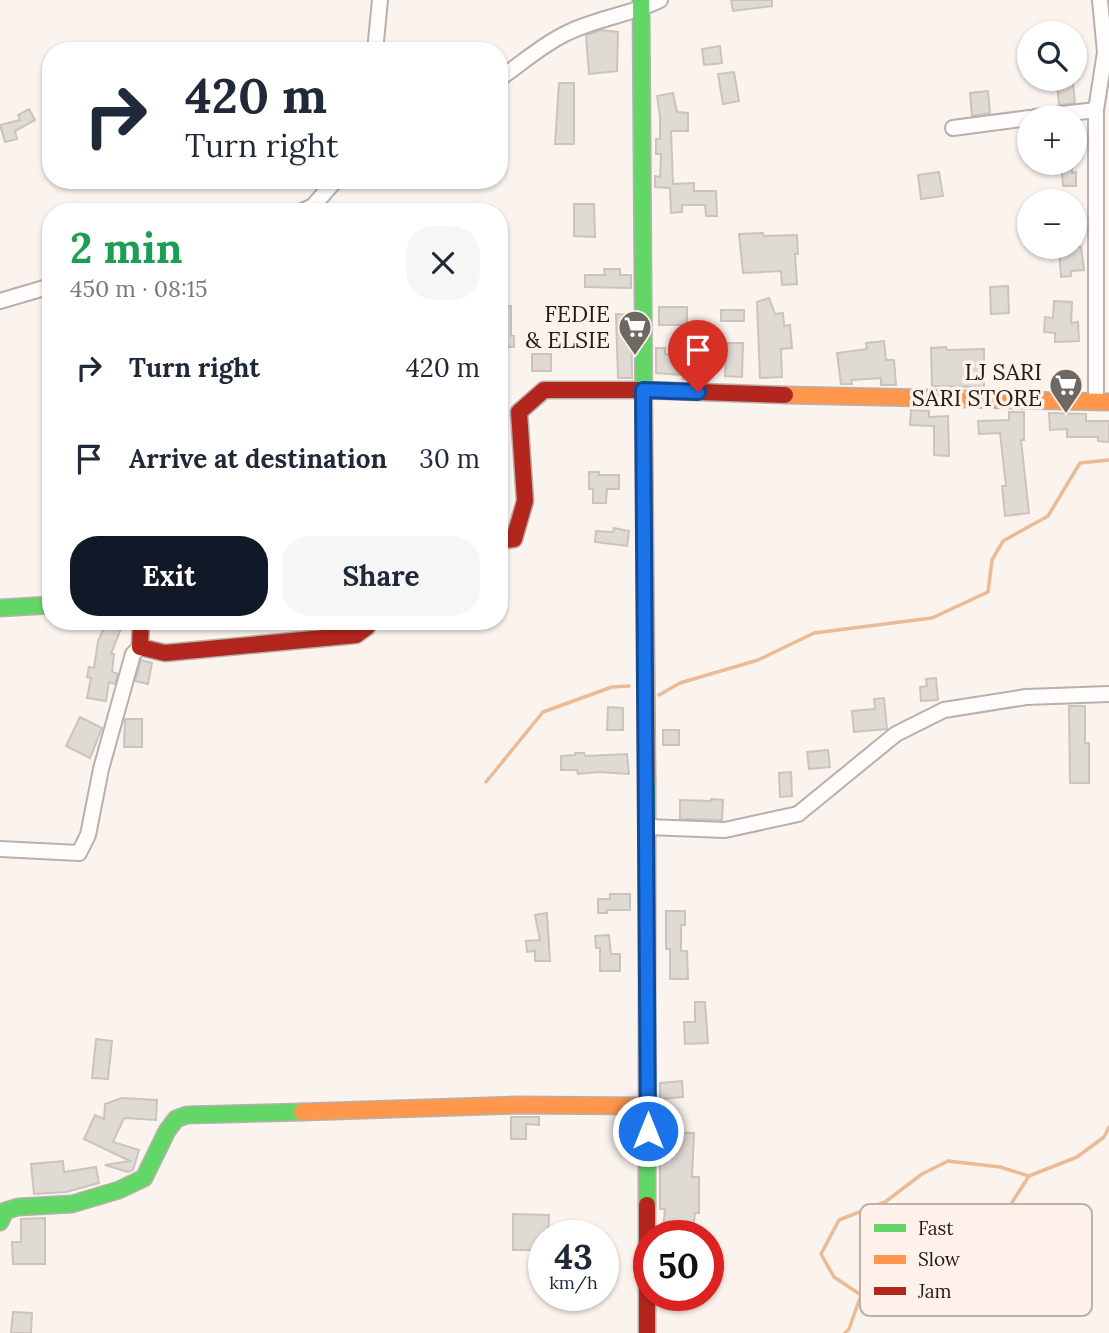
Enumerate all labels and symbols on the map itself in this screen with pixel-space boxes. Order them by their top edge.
place label: FEDIE & ELSIE [525,299,610,354]
supermarket icon: FEDIE & ELSIE [616,308,654,357]
pin [668,320,728,392]
place label: LJ SARI SARI STORE [912,357,1042,412]
supermarket icon: LJ SARI SARI STORE [1047,366,1085,415]
position arrow [611,1094,685,1168]
legend [860,1204,1092,1316]
text: Fast [918,1216,954,1240]
speed limit sign: 50 [633,1220,724,1311]
text: Slow [918,1247,961,1271]
text: Jam [917,1279,952,1303]

